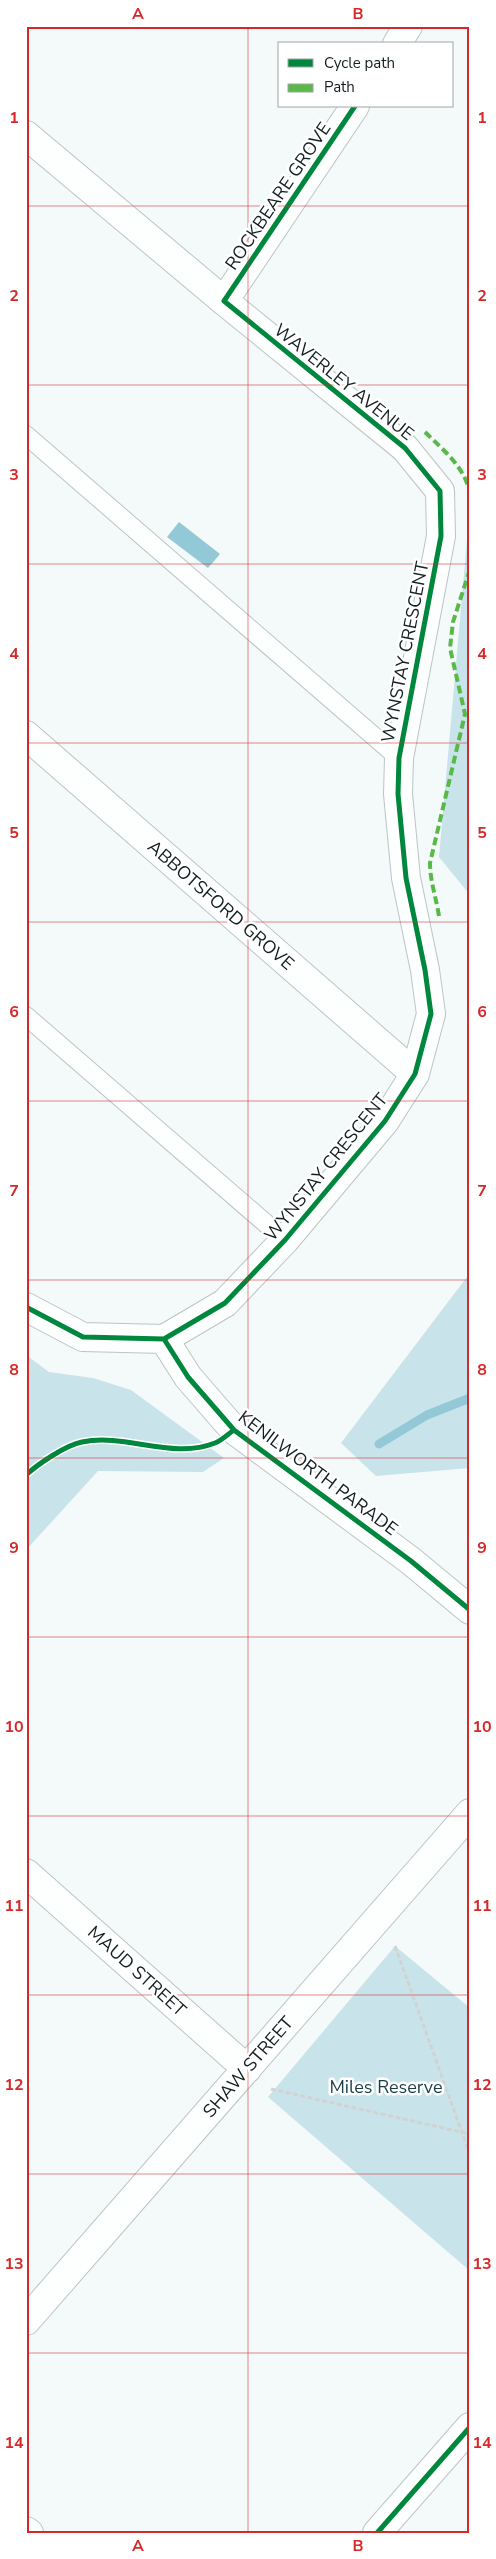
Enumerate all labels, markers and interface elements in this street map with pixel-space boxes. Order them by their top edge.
text: A [132,3,144,25]
text: B [352,3,364,25]
legend [278,42,454,108]
text: Cycle path [324,53,395,73]
text: Path [324,77,355,97]
text: 1 [9,107,19,129]
text: 1 [477,107,487,129]
street label: ROCKBEARE GROVE [220,117,336,275]
text: 2 [9,285,19,307]
text: 2 [477,285,487,307]
street label: WAVERLEY AVENUE [269,318,419,446]
text: 3 [9,464,19,486]
text: 3 [477,464,487,486]
street label: WYNSTAY CRESCENT [376,559,434,745]
text: 4 [9,643,19,665]
text: 4 [477,643,487,665]
text: 5 [9,822,19,844]
text: 5 [477,822,487,844]
street label: ABBOTSFORD GROVE [143,835,299,975]
text: 6 [9,1001,19,1023]
text: 6 [477,1001,487,1023]
street label: WYNSTAY CRESCENT [259,1088,393,1246]
text: 7 [9,1180,19,1202]
text: 7 [477,1180,487,1202]
text: 8 [9,1359,19,1381]
text: 8 [477,1359,487,1381]
street label: KENILWORTH PARADE [233,1405,403,1541]
text: 9 [9,1537,19,1559]
text: 9 [477,1537,487,1559]
text: 10 [4,1716,24,1738]
text: 10 [472,1716,492,1738]
text: 11 [4,1895,24,1917]
text: 11 [472,1895,492,1917]
street label: MAUD STREET [83,1920,192,2022]
street label: SHAW STREET [197,2011,299,2123]
text: 12 [4,2074,24,2096]
text: 12 [472,2074,492,2096]
park label: Miles Reserve [329,2075,443,2099]
text: 13 [4,2253,24,2275]
text: 13 [472,2253,492,2275]
text: 14 [4,2432,24,2454]
text: 14 [472,2432,492,2454]
text: A [132,2535,144,2557]
text: B [352,2535,364,2557]

